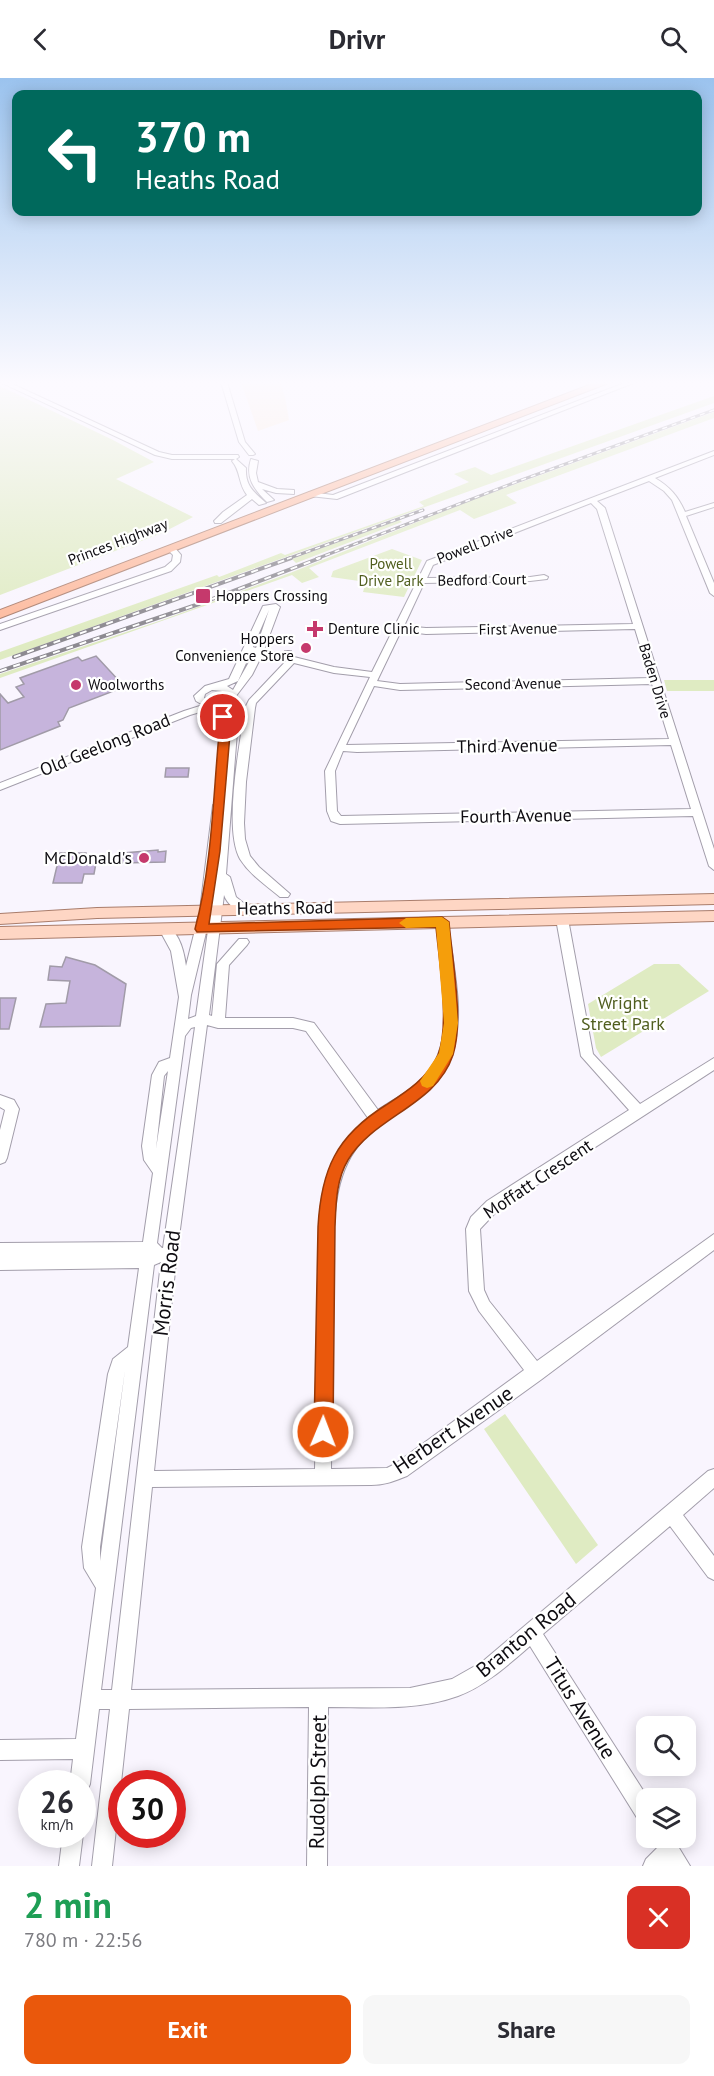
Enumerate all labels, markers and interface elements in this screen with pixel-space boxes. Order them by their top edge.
text: Drivr [329,22,385,56]
icon: back [24,23,57,56]
icon: search [657,23,690,56]
text: 370 m [135,109,251,164]
icon: left [36,114,114,192]
text: Heaths Road [135,162,280,196]
street label: Princes Highway [65,514,170,569]
street label: Powell Drive [434,521,516,568]
park label: Powell Drive Park [358,554,424,590]
street label: Bedford Court [437,569,527,590]
place label: Hoppers Crossing [216,586,328,605]
marker: Hoppers Crossing [194,587,212,605]
street label: First Avenue [479,618,557,639]
place label: Denture Clinic [328,619,420,638]
marker: Denture Clinic [306,620,324,638]
place label: Hoppers Convenience Store [175,629,294,665]
marker: Hoppers Convenience Store [299,641,313,655]
street label: Baden Drive [635,641,676,721]
street label: Second Avenue [465,673,561,694]
place label: Woolworths [88,675,164,694]
marker: Woolworths [69,678,83,692]
pin [197,691,248,742]
icon: arrive [206,700,239,733]
street label: Old Geelong Road [36,708,173,781]
street label: Third Avenue [456,733,558,758]
street label: Fourth Avenue [460,803,572,828]
place label: McDonald's [44,846,132,869]
marker: McDonald's [137,851,151,865]
street label: Heaths Road [236,895,333,920]
park label: Wright Street Park [581,991,665,1035]
street label: Moffatt Crescent [479,1134,597,1224]
street label: Morris Road [147,1228,186,1338]
street label: Herbert Avenue [387,1379,518,1480]
position arrow [291,1400,355,1464]
street label: Branton Road [470,1586,581,1683]
street label: Titus Avenue [538,1652,622,1764]
street label: Rudolph Street [303,1715,332,1849]
map controls [636,1716,696,1848]
button: search [636,1716,696,1776]
speed limit sign: 30 [108,1770,186,1848]
text: 26 [40,1782,74,1821]
button: layers [636,1788,696,1848]
text: km/h [41,1815,73,1834]
text: 2 min [24,1881,112,1928]
button: close [627,1886,690,1949]
text: 780 m · 22:56 [24,1927,142,1953]
button: Exit [24,1995,351,2064]
button: Share [363,1995,690,2064]

